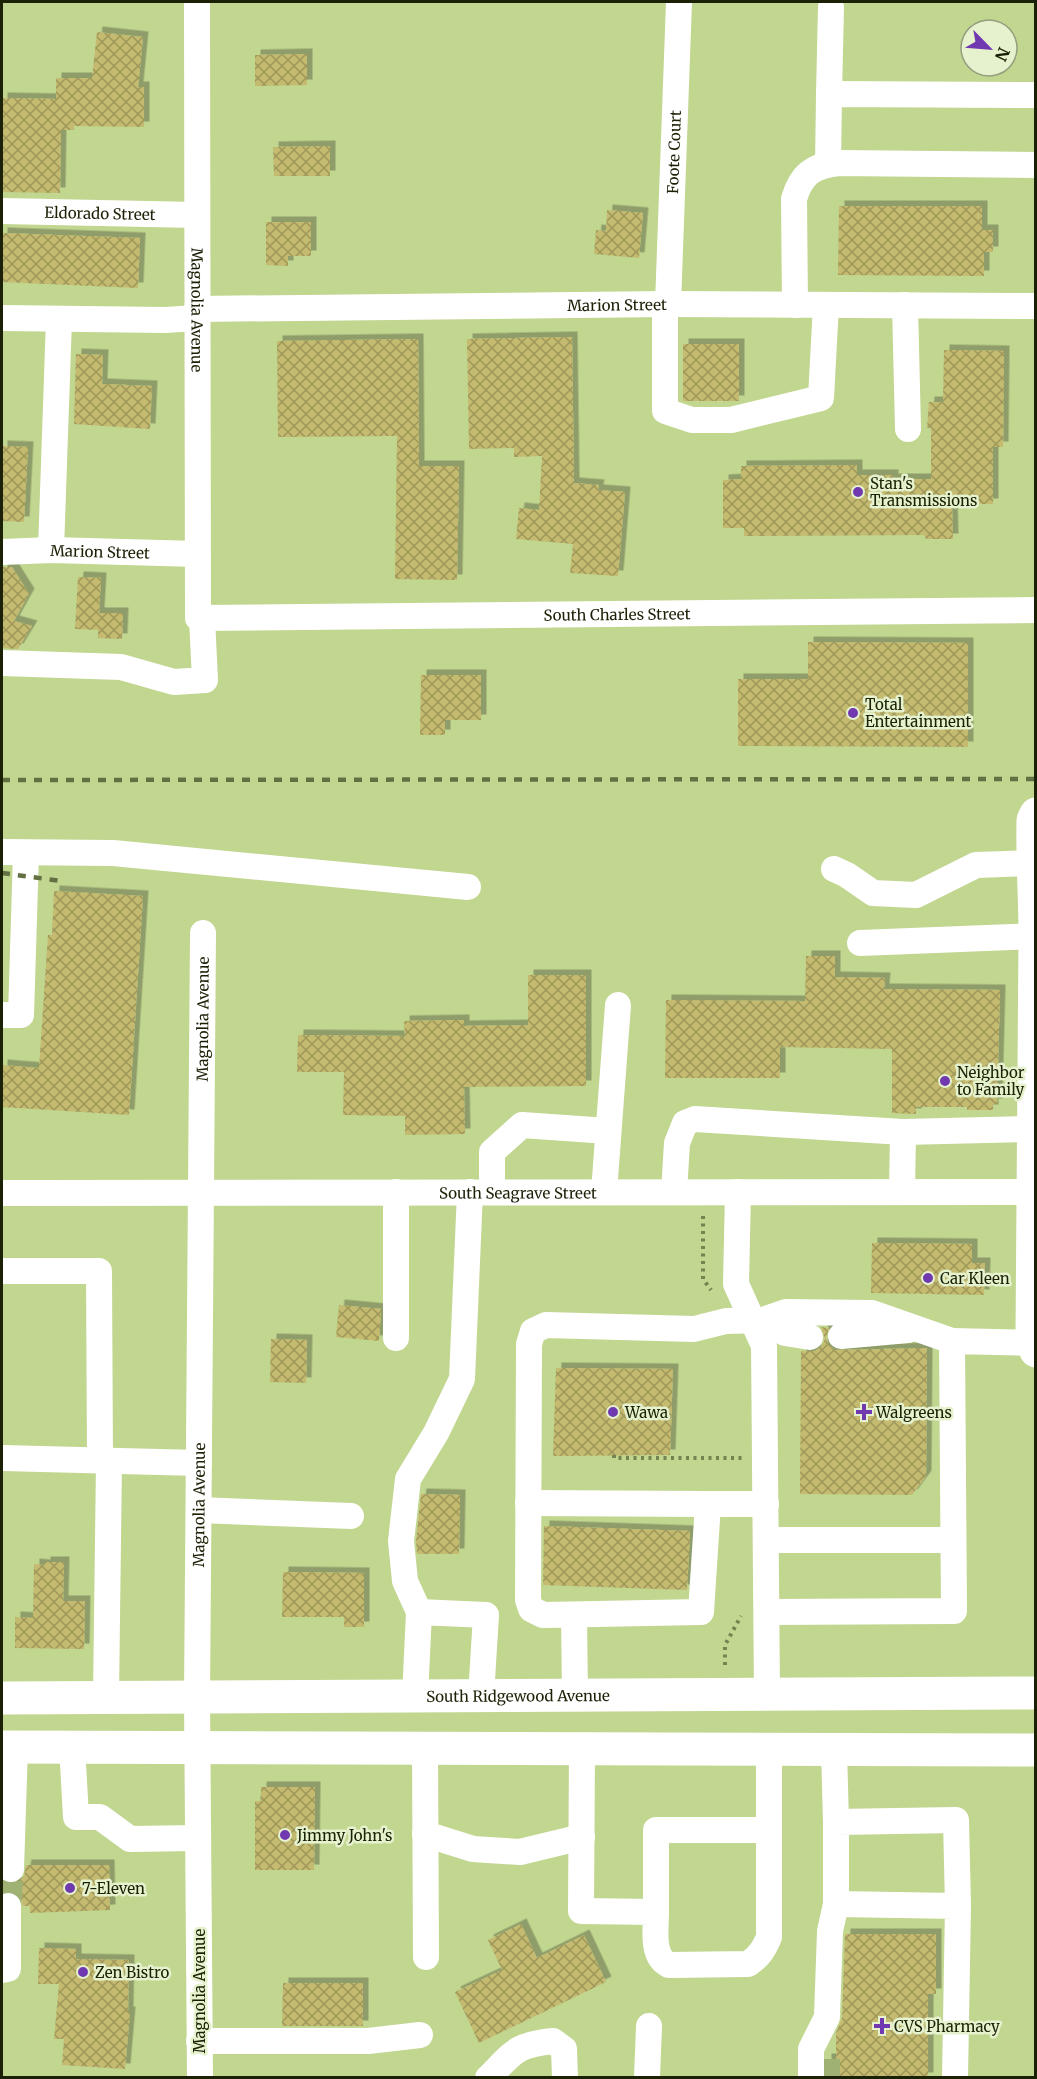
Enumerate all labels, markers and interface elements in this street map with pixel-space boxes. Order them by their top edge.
north arrow [959,18,1019,78]
text: N [991,44,1014,65]
street label: Foote Court [663,110,685,194]
street label: Eldorado Street [44,202,156,224]
street label: Magnolia Avenue [188,248,207,372]
street label: Marion Street [567,295,667,315]
place label: Stan's Transmissions [870,474,977,510]
marker: Stan's Transmissions [851,485,865,499]
street label: Marion Street [50,540,150,562]
street label: South Charles Street [543,604,691,624]
place label: Total Entertainment [865,695,972,731]
marker: Total Entertainment [846,706,860,720]
street label: Magnolia Avenue [192,956,212,1081]
place label: Neighbor to Family [957,1063,1025,1099]
marker: Neighbor to Family [938,1074,952,1088]
street label: South Seagrave Street [439,1183,597,1202]
place label: Car Kleen [940,1269,1010,1288]
marker: Car Kleen [921,1271,935,1285]
place label: Wawa [624,1403,668,1422]
place label: Walgreens [875,1403,952,1422]
marker: Wawa [606,1405,620,1419]
marker: Walgreens [857,1405,871,1419]
street label: Magnolia Avenue [189,1442,209,1567]
street label: South Ridgewood Avenue [426,1686,610,1705]
place label: Jimmy John's [296,1826,392,1845]
marker: Jimmy John's [278,1828,292,1842]
place label: 7-Eleven [82,1879,145,1898]
marker: 7-Eleven [63,1881,77,1895]
street label: Magnolia Avenue [190,1929,209,2053]
place label: Zen Bistro [95,1963,169,1982]
marker: Zen Bistro [76,1965,90,1979]
place label: CVS Pharmacy [894,2017,1000,2036]
marker: CVS Pharmacy [875,2019,889,2033]

